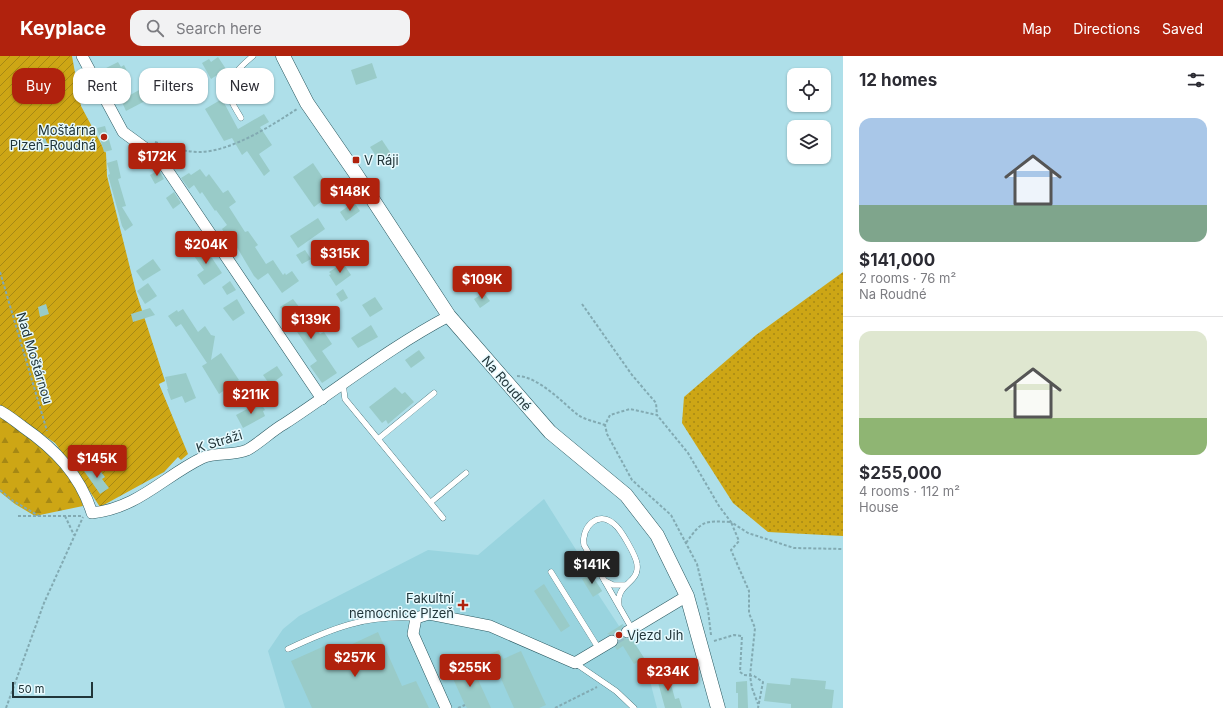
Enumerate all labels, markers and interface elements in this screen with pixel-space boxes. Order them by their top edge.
search box [130,10,410,46]
text: Keyplace [20,17,106,40]
icon: search [144,17,166,39]
text: Search here [176,19,262,38]
text: Map [1022,20,1051,37]
text: Directions [1073,20,1140,37]
text: Saved [1162,20,1203,37]
chip: Buy [12,68,65,104]
chip: Rent [73,68,131,104]
chip: Filters [139,68,208,104]
chip: New [216,68,274,104]
map controls [787,68,831,164]
button: locate [787,68,831,112]
icon: filters [1185,69,1207,91]
text: 12 homes [859,70,937,90]
button: layers [787,120,831,164]
place label: Moštárna Plzeň-Roudná [10,122,96,153]
marker: Moštárna Plzeň-Roudná [99,132,109,142]
pin: $172K [129,143,185,177]
icon: home [997,144,1069,216]
text: $172K [137,148,177,164]
place label: V Ráji [364,152,399,168]
marker: V Ráji [351,155,361,165]
pin: $148K [322,178,378,212]
text: $148K [330,183,370,199]
pin: $204K [178,231,234,265]
text: $204K [184,236,228,252]
pin: $315K [312,240,368,274]
text: $315K [320,245,360,261]
text: $141,000 [859,250,935,270]
pin: $109K [454,266,510,300]
text: 2 rooms · 76 m² [859,270,956,286]
text: $109K [462,271,502,287]
text: Na Roudné [859,286,927,302]
pin: $139K [283,306,339,340]
street label: Nad Moštárnou [13,310,57,406]
text: $139K [291,311,331,327]
street label: Na Roudné [479,352,535,414]
icon: home [997,357,1069,429]
pin: $211K [223,381,279,415]
text: $211K [232,386,270,402]
street label: K Stráži [194,426,244,456]
pin: $145K [69,445,125,479]
text: $145K [77,450,117,466]
text: $255,000 [859,463,942,483]
text: 4 rooms · 112 m² [859,483,960,499]
text: House [859,499,899,515]
pin: $141K [564,551,620,585]
text: $141K [573,556,611,572]
place label: Fakultní nemocnice Plzeň [349,590,455,621]
marker: Fakultní nemocnice Plzeň [457,599,469,611]
place label: Vjezd Jih [627,627,683,643]
marker: Vjezd Jih [614,630,624,640]
pin: $257K [327,644,383,678]
text: $257K [334,649,376,665]
pin: $255K [442,654,498,688]
pin: $234K [640,658,696,692]
text: $255K [449,659,491,675]
text: $234K [646,663,690,679]
scale bar [12,680,93,699]
text: 50 m [18,682,44,696]

